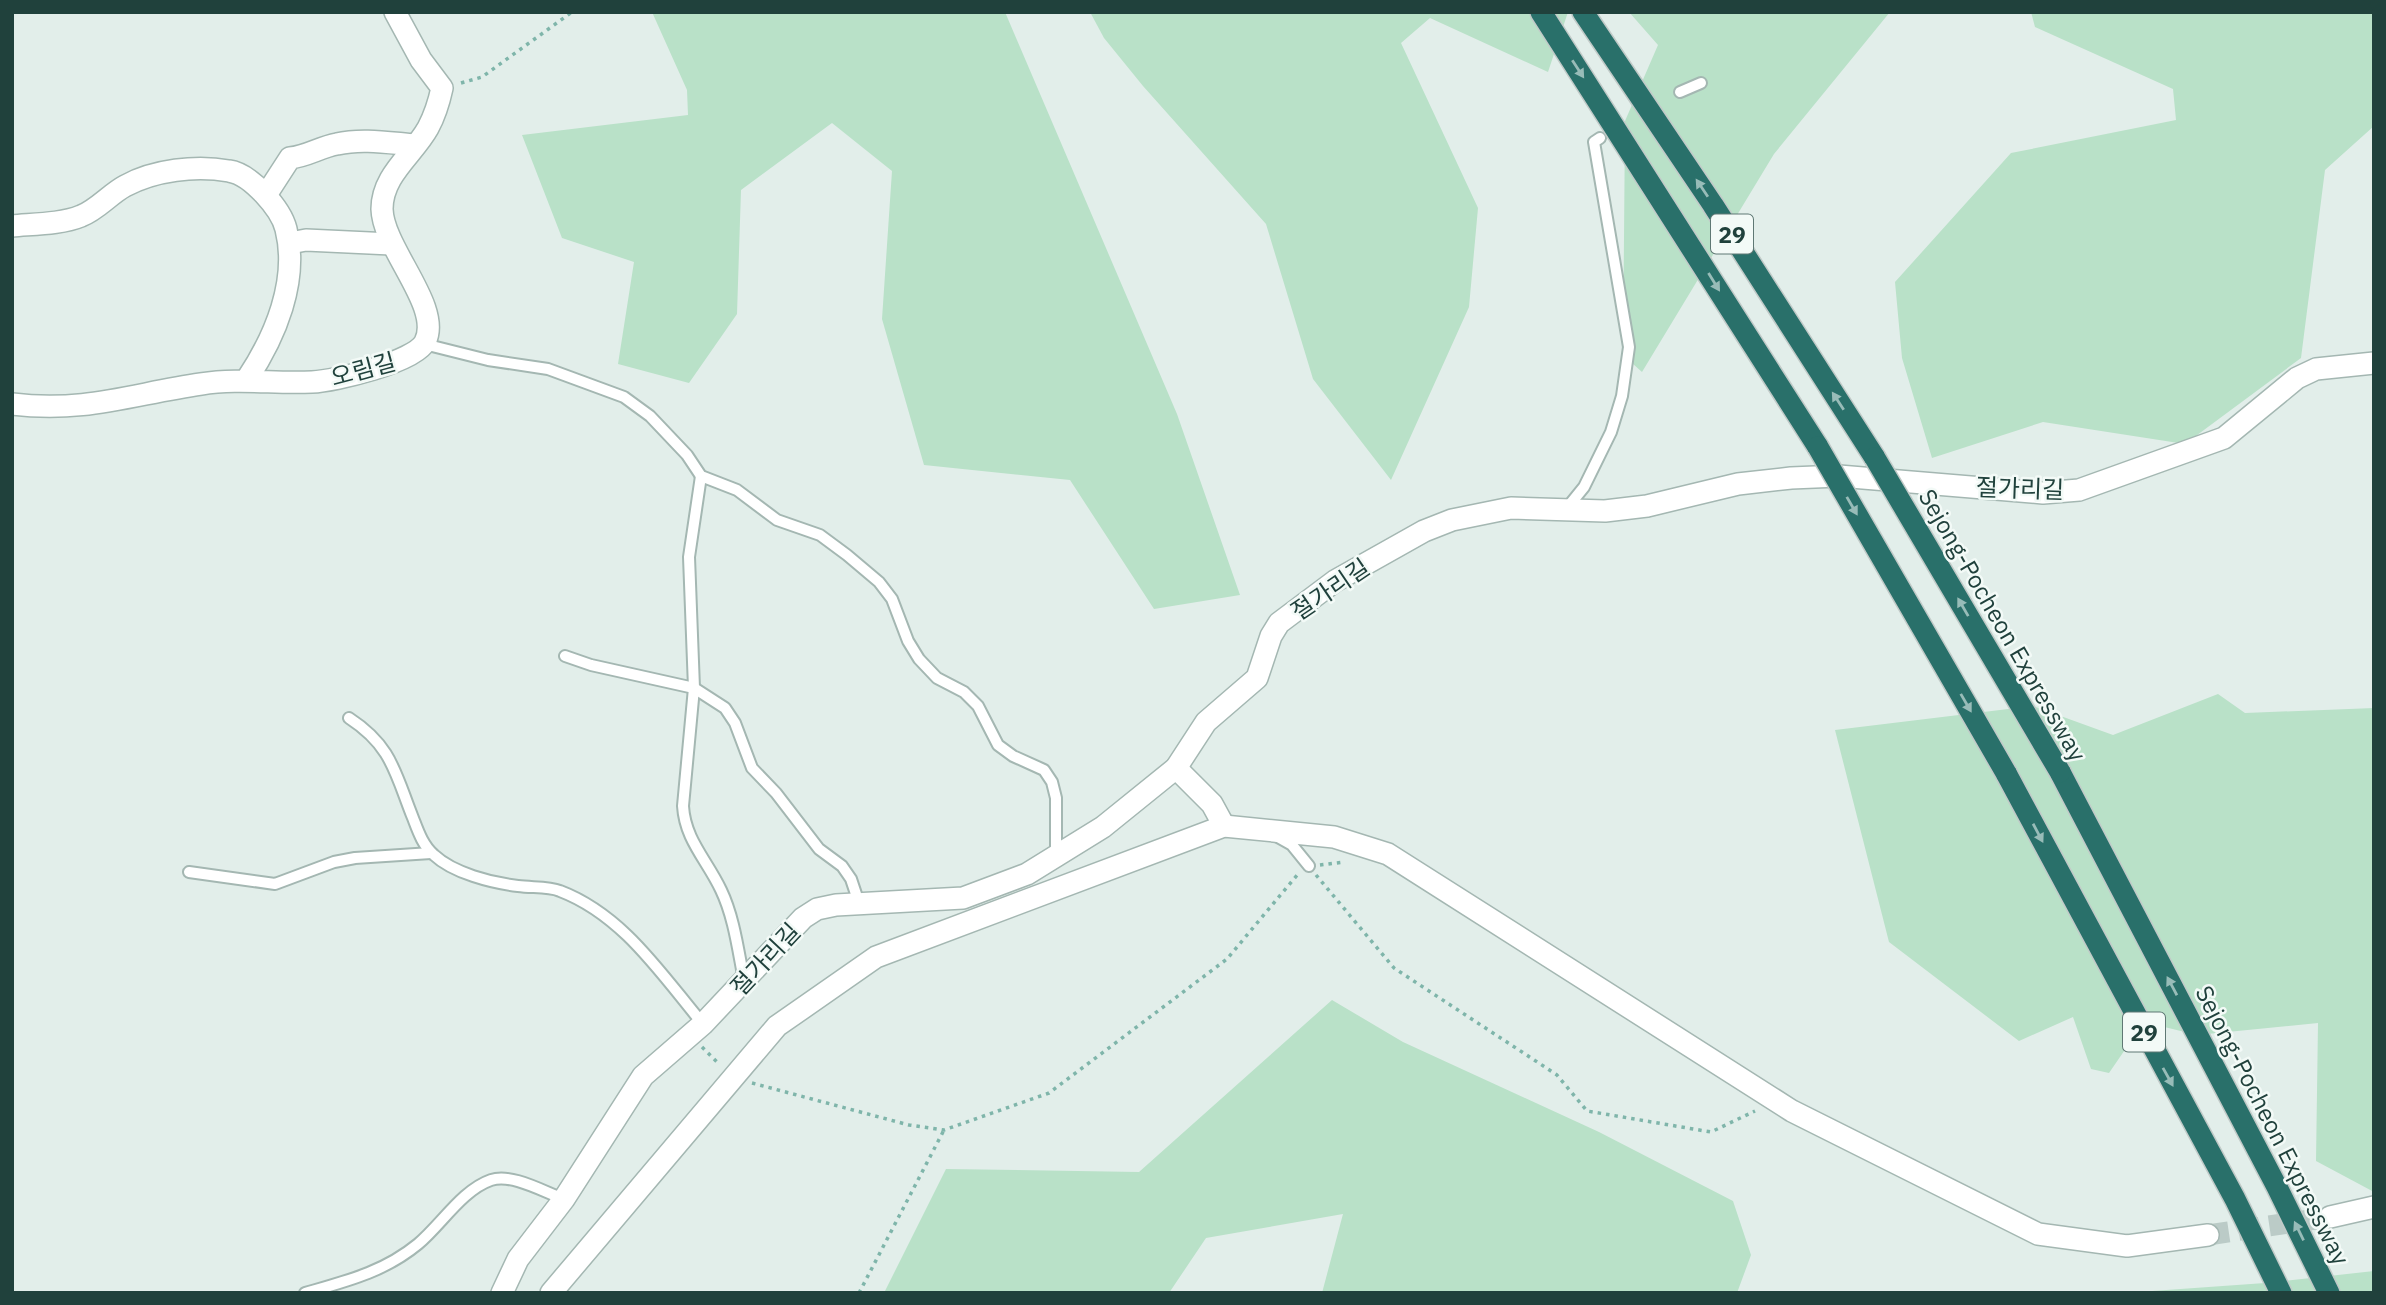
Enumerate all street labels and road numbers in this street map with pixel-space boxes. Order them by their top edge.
road number: 29 [1711,215,1753,254]
street label: 오림길 [327,345,399,393]
street label: 절가리길 [1975,470,2065,506]
street label: Sejong-Pocheon Expressway [1912,483,2094,767]
street label: 절가리길 [1284,551,1376,627]
street label: 절가리길 [723,916,807,1002]
street label: Sejong-Pocheon Expressway [2189,980,2357,1270]
road number: 29 [2123,1012,2165,1051]

